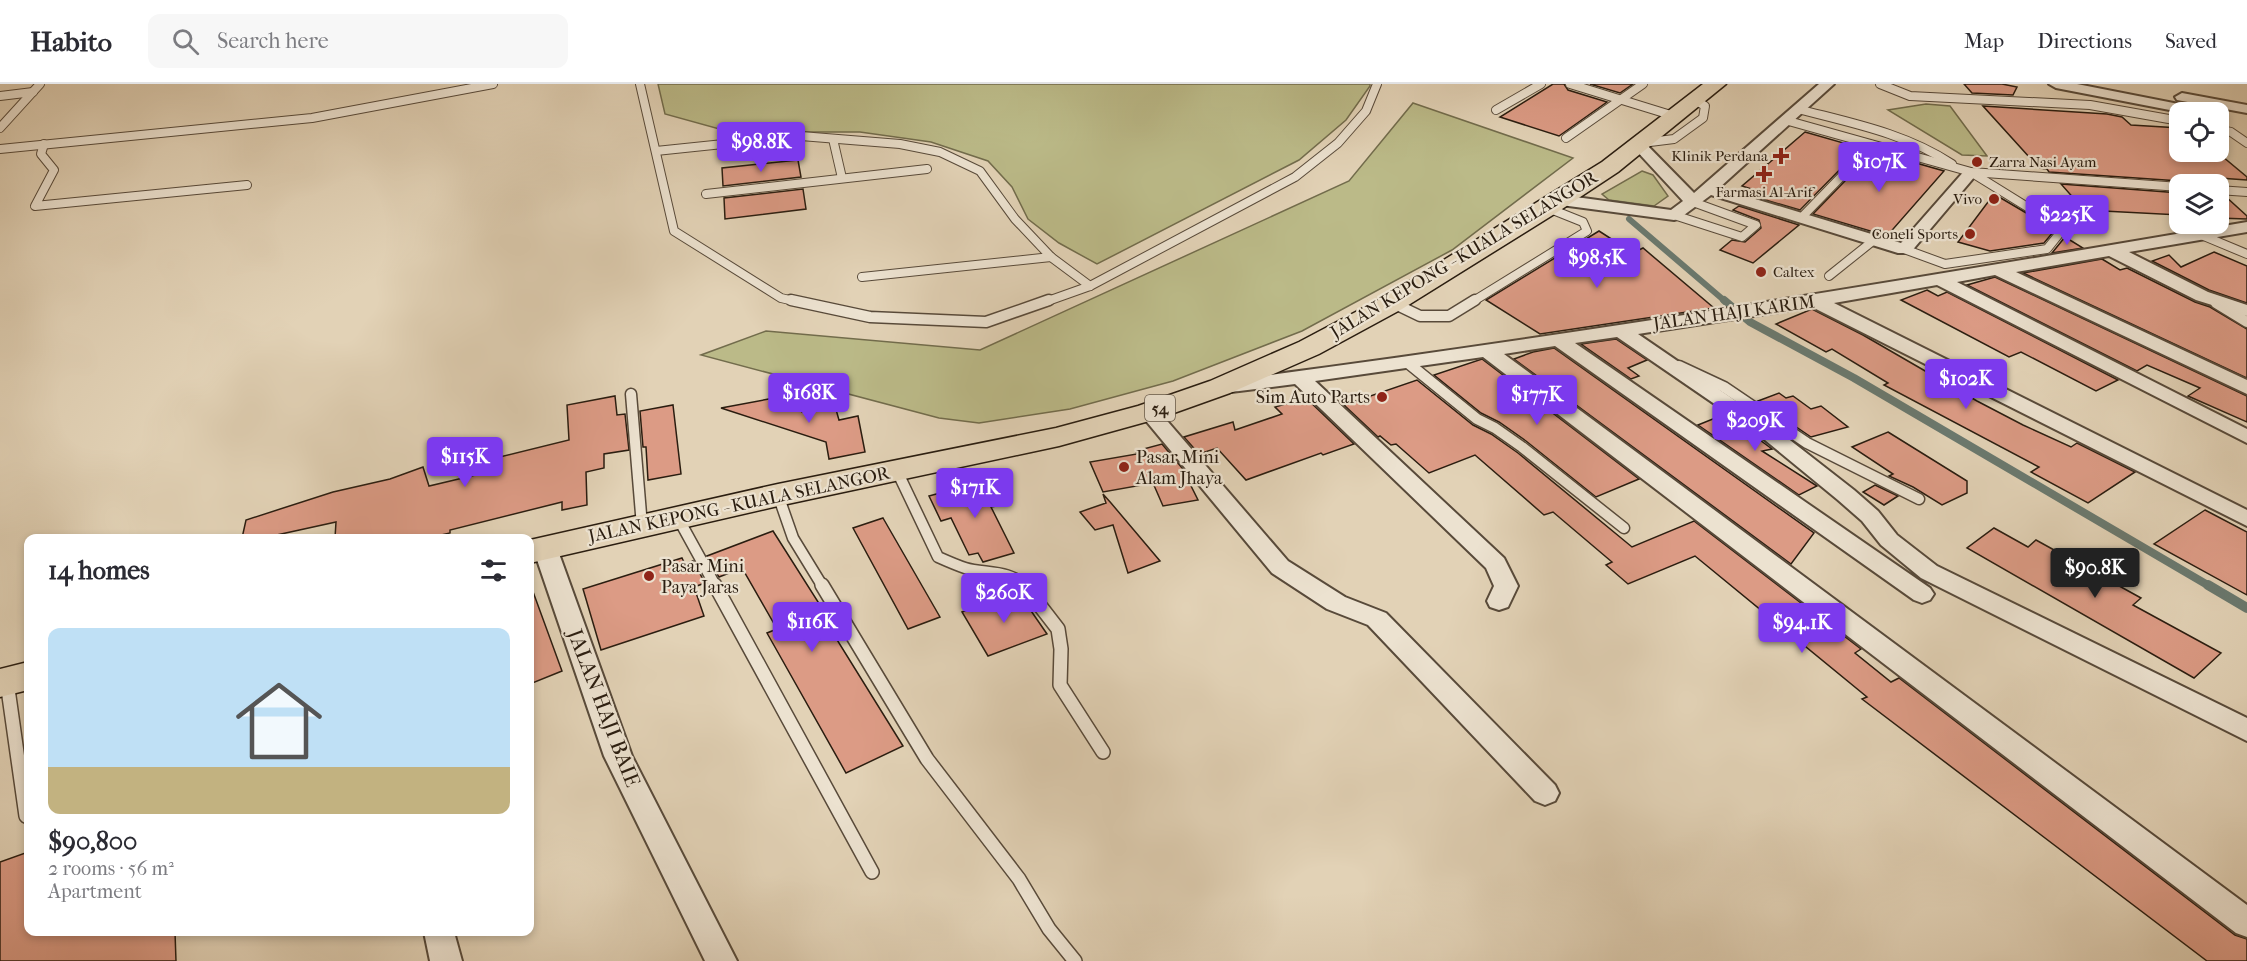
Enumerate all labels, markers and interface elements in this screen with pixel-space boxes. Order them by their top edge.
search box [148,14,568,68]
text: Habito [30,25,112,58]
icon: search [169,25,202,58]
text: Search here [217,28,329,54]
text: Map [1964,29,2004,53]
text: Directions [2037,29,2132,53]
text: Saved [2165,29,2217,53]
map controls [2169,102,2229,234]
button: locate [2169,102,2229,162]
pin: $98.8K [712,122,810,173]
text: $98.8K [731,130,791,153]
pin: $107K [1837,142,1921,193]
place label: Klinik Perdana [1671,147,1769,165]
marker: Klinik Perdana [1772,147,1790,165]
text: $107K [1852,150,1906,173]
place label: Zarra Nasi Ayam [1989,153,2097,171]
marker: Zarra Nasi Ayam [1970,155,1984,169]
street label: JALAN KEPONG - KUALA SELANGOR [1325,166,1602,344]
marker: Farmasi Al-Arif [1757,167,1771,181]
button: layers [2169,174,2229,234]
place label: Farmasi Al-Arif [1715,183,1816,201]
place label: Vivo [1952,190,1982,208]
marker: Vivo [1987,192,2001,206]
pin: $225K [2025,195,2109,246]
text: $225K [2040,203,2094,226]
place label: Coneli Sports [1872,225,1958,243]
marker: Coneli Sports [1963,227,1977,241]
pin: $98.5K [1548,238,1646,289]
text: $98.5K [1568,246,1626,269]
place label: Caltex [1773,263,1815,281]
marker: Caltex [1754,265,1768,279]
street label: JALAN HAJI KARIM [1650,291,1816,335]
pin: $102K [1924,359,2008,410]
text: $102K [1939,367,1993,390]
pin: $168K [767,373,851,424]
pin: $177K [1495,375,1579,426]
text: $168K [782,381,836,404]
text: $177K [1511,383,1563,406]
place label: Sim Auto Parts [1256,387,1370,408]
marker: Sim Auto Parts [1375,390,1389,404]
road number: 54 [1145,395,1175,421]
pin: $209K [1713,401,1797,452]
text: $209K [1726,409,1784,432]
pin: $115K [423,437,507,488]
text: $115K [441,445,489,468]
place label: Pasar Mini Alam Jhaya [1135,447,1223,489]
marker: Pasar Mini Alam Jhaya [1117,460,1131,474]
street label: JALAN KEPONG - KUALA SELANGOR [584,463,893,548]
pin: $171K [933,468,1017,519]
text: $171K [950,476,1000,499]
pin: $90.8K [2046,548,2144,599]
icon: filters [477,554,510,587]
text: 14 homes [48,555,150,586]
place label: Pasar Mini Paya Jaras [661,556,745,598]
text: $90.8K [2065,556,2125,579]
marker: Pasar Mini Paya Jaras [642,569,656,583]
pin: $260K [962,573,1046,624]
text: $260K [975,581,1033,604]
pin: $116K [770,602,854,653]
pin: $94.1K [1753,603,1851,654]
text: $116K [787,610,837,633]
text: $94.1K [1772,611,1832,634]
street label: JALAN HAJI BAIE [562,624,645,790]
icon: home [225,667,333,775]
text: $90,800 [48,826,137,857]
text: 2 rooms · 56 m² [48,857,174,880]
text: Apartment [48,880,142,903]

